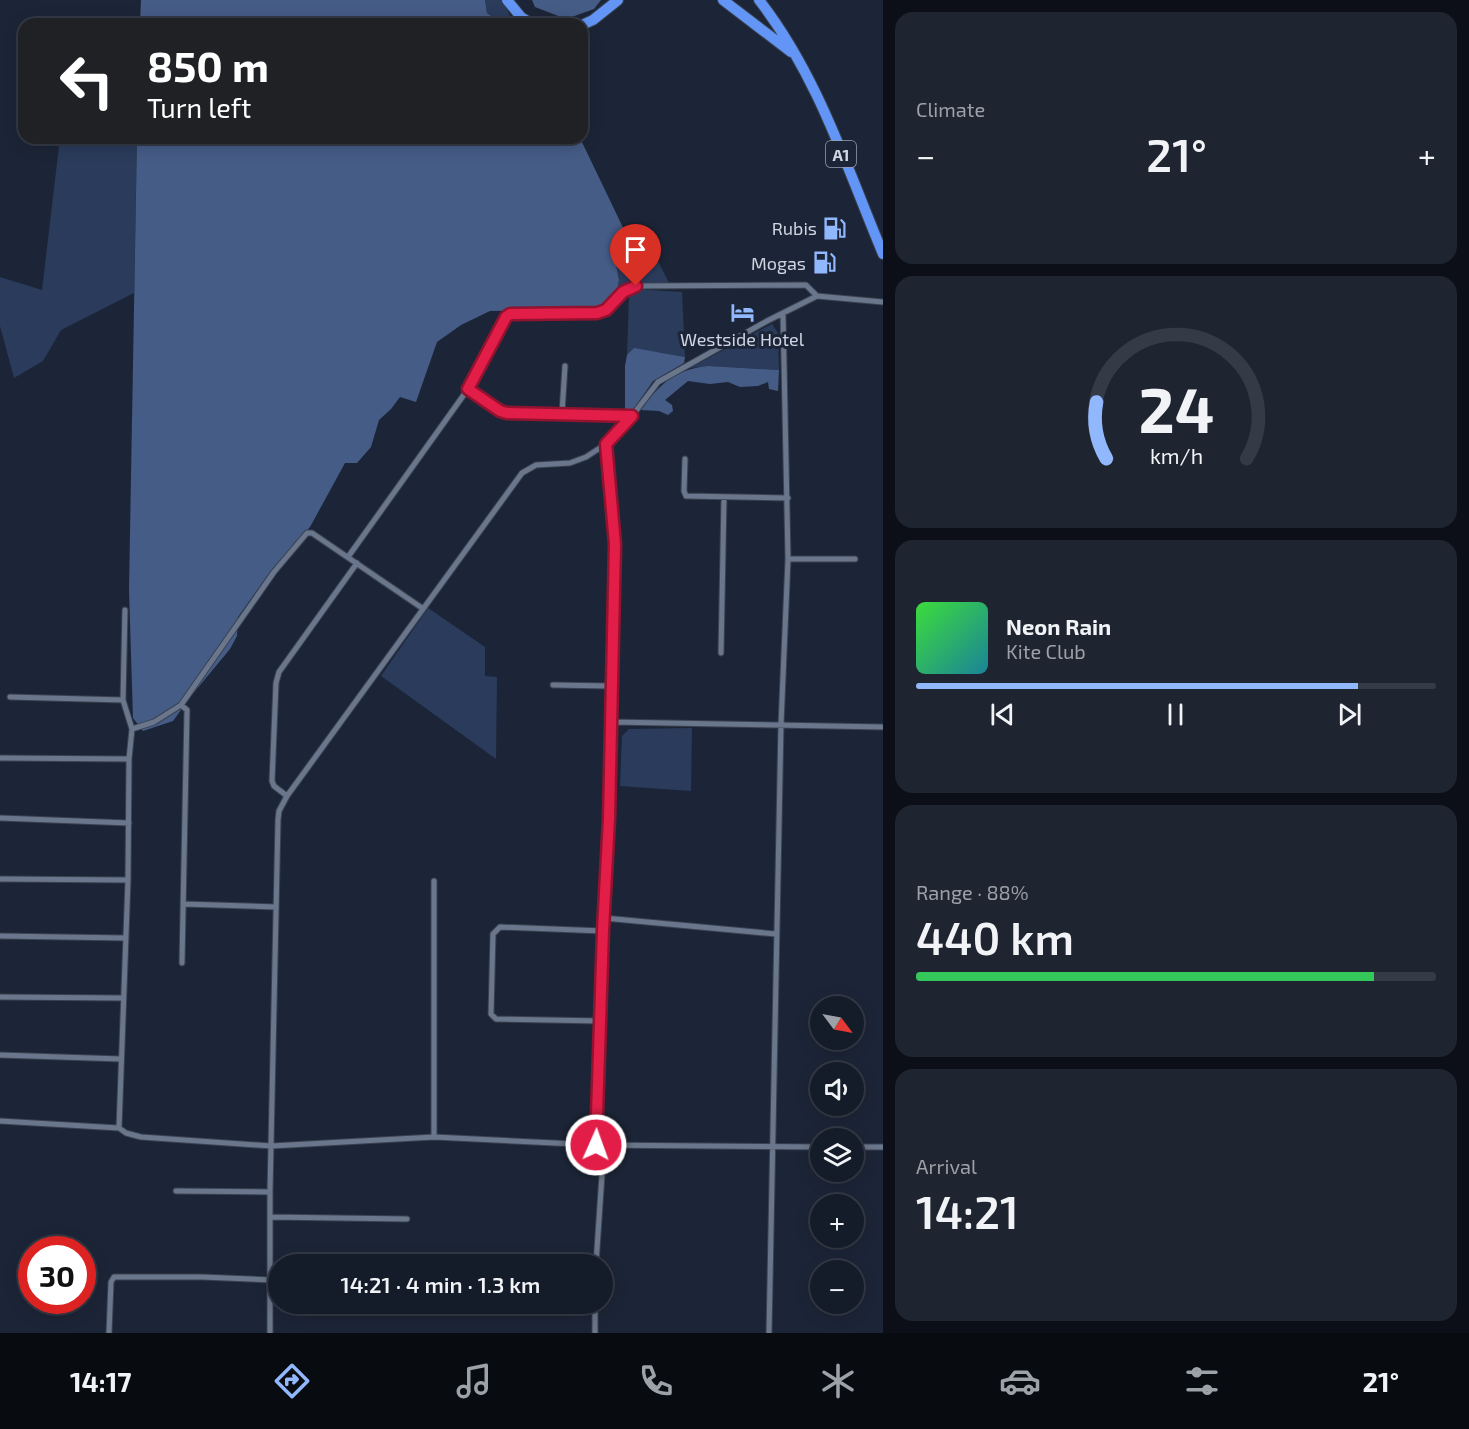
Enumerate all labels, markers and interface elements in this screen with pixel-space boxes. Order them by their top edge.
text: 850 m [147,40,269,90]
icon: left [48,42,126,120]
text: Turn left [147,91,251,123]
text: Climate [916,97,985,121]
text: 21° [1146,127,1207,181]
text: − [916,135,935,175]
text: + [1418,135,1436,175]
road number: A1 [826,141,856,167]
fuel station icon: Rubis [822,215,848,241]
place label: Rubis [772,217,817,239]
pin [610,224,661,286]
icon: arrive [619,233,652,266]
fuel station icon: Mogas [811,250,837,276]
place label: Mogas [751,252,806,274]
hotel icon: Westside Hotel [729,300,755,326]
place label: Westside Hotel [680,328,805,350]
text: 24 [1138,371,1214,446]
text: km/h [1149,444,1203,469]
text: Neon Rain [1006,613,1111,639]
text: Kite Club [1006,639,1086,663]
icon: previous [986,698,1019,731]
icon: pause [1159,698,1192,731]
icon: next [1333,698,1366,731]
text: Range · 88% [916,880,1029,904]
text: 440 km [916,910,1074,964]
north arrow [810,996,864,1050]
map controls [810,996,864,1314]
button: sound [810,1062,864,1116]
position arrow [564,1113,628,1177]
button: layers [810,1128,864,1182]
text: Arrival [916,1154,977,1178]
text: 14:21 [916,1184,1019,1238]
button: + [810,1194,864,1248]
speed limit sign: 30 [18,1236,96,1314]
button: − [810,1260,864,1314]
text: 14:21 · 4 min · 1.3 km [341,1271,540,1297]
icon: directions [271,1360,313,1402]
icon: music [453,1360,495,1402]
icon: phone [635,1360,677,1402]
icon: climate [817,1360,859,1402]
icon: car [999,1360,1041,1402]
icon: filters [1181,1360,1223,1402]
text: 14:17 [70,1365,132,1397]
text: 21° [1362,1365,1399,1397]

